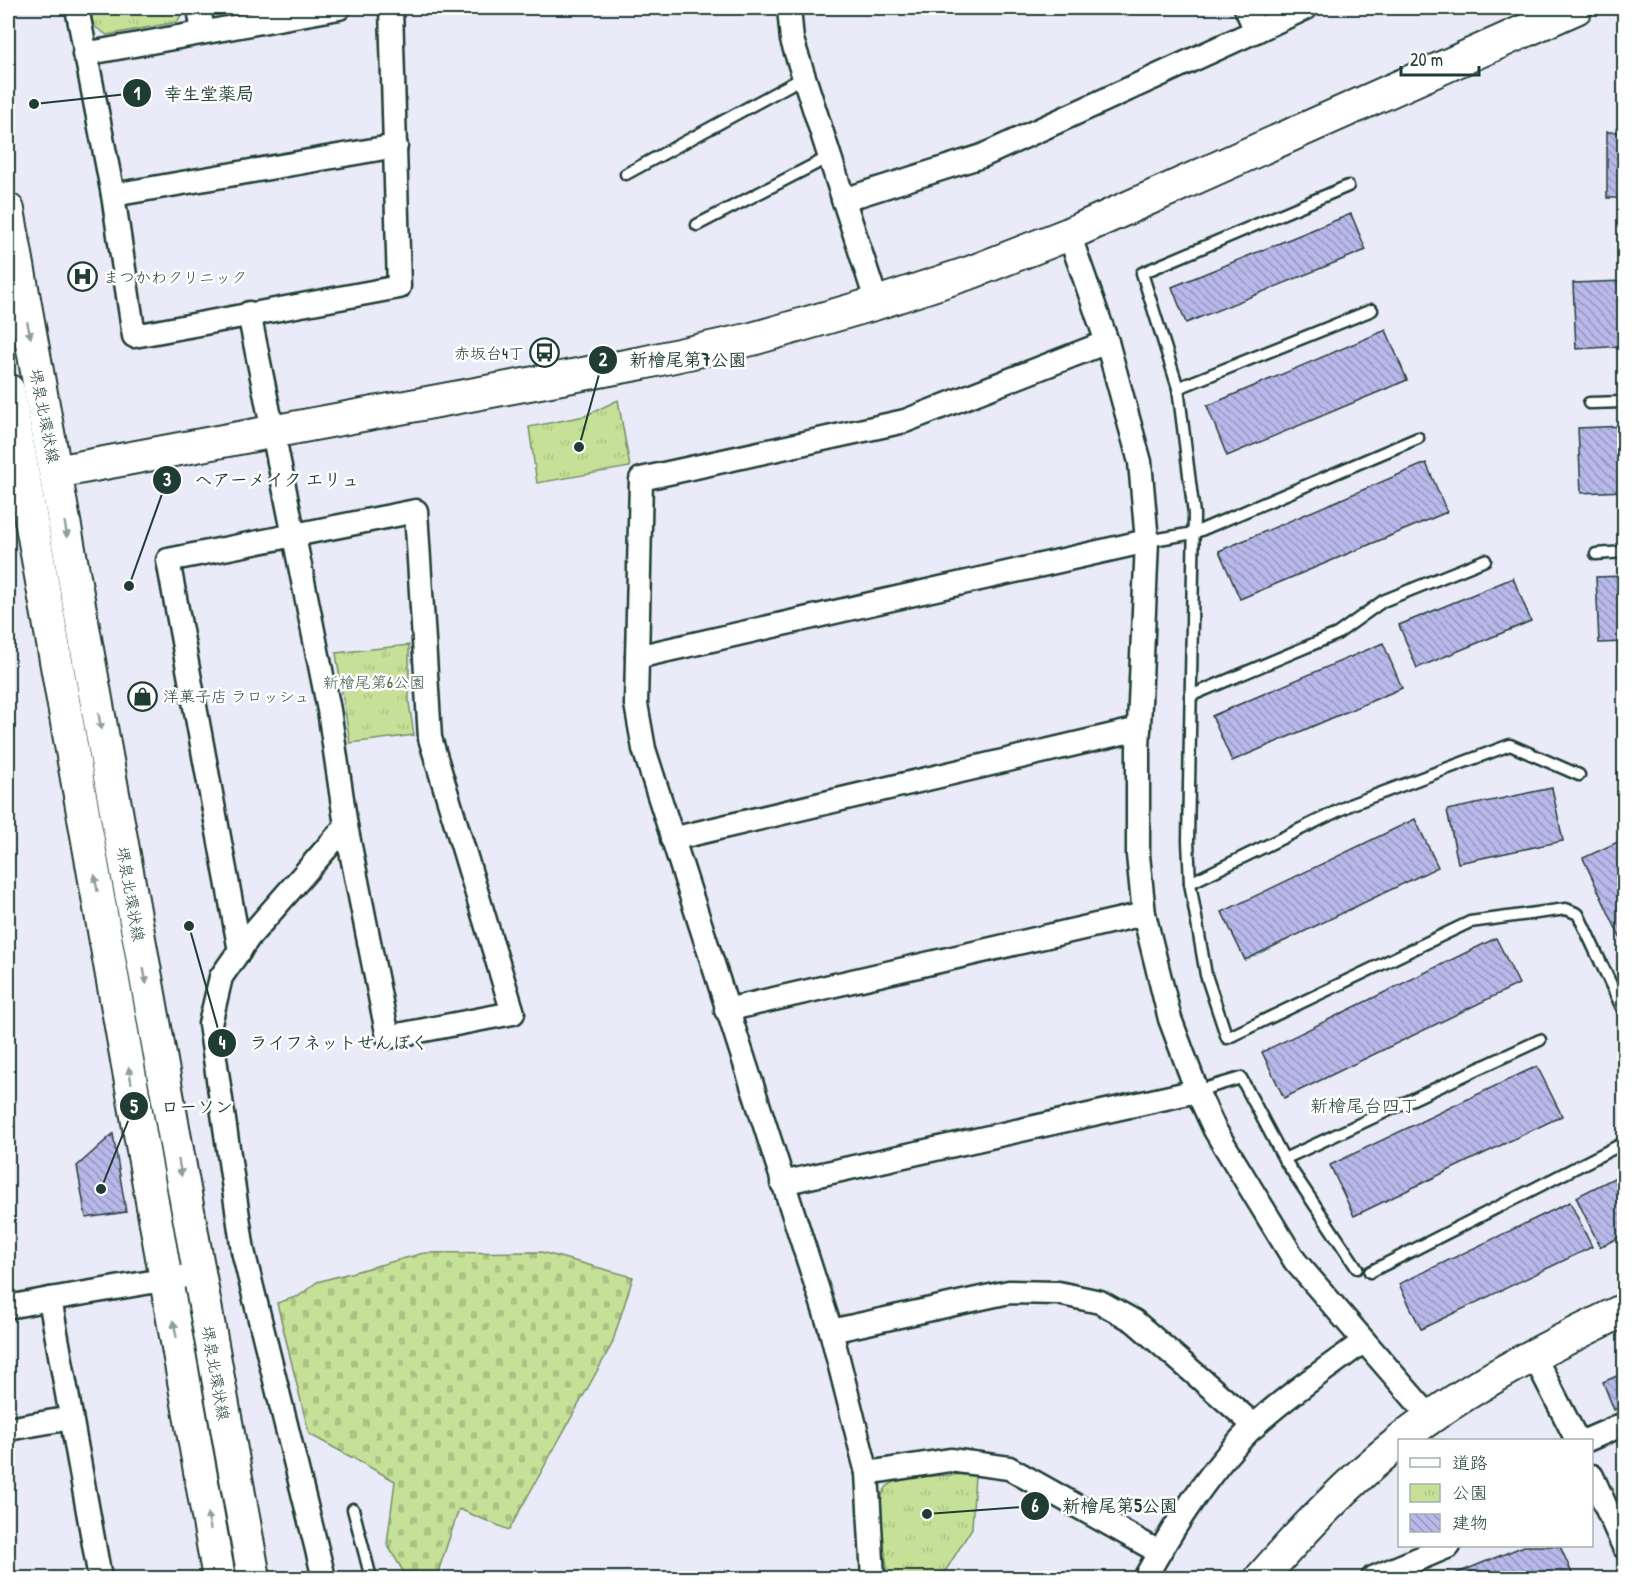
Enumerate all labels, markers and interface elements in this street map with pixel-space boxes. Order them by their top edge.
scale bar [1401,39,1479,77]
text: 20 m [1410,47,1443,72]
callout: 幸生堂薬局 [122,75,266,111]
text: 1 [134,81,141,106]
text: 幸生堂薬局 [164,81,254,106]
hospital icon: まつかわクリニック [66,261,98,293]
place label: まつかわクリニック [103,266,247,288]
one-way arrow [24,321,34,339]
bus stop icon: 赤坂台4丁 [529,337,561,369]
place label: 赤坂台4丁 [454,342,524,364]
callout: 新檜尾第7公園 [588,342,759,378]
text: 2 [599,347,608,372]
text: 新檜尾第7公園 [630,347,746,372]
street label: 堺泉北環状線 [25,367,65,465]
callout: ヘアーメイク エリュ [152,462,372,498]
text: 3 [163,467,171,492]
text: ヘアーメイク エリュ [194,467,360,492]
one-way arrow [62,520,71,539]
park label: 新檜尾第6公園 [323,671,425,693]
shop icon: 洋菓子店 ラロッシュ [126,680,158,712]
place label: 洋菓子店 ラロッシュ [163,685,310,707]
one-way arrow [96,712,105,731]
street label: 堺泉北環状線 [112,845,150,943]
one-way arrow [91,873,100,892]
one-way arrow [141,966,150,985]
callout: ライフネットせんぼく [207,1025,441,1061]
text: 4 [219,1030,226,1055]
text: ライフネットせんぼく [250,1030,428,1055]
one-way arrow [125,1065,134,1084]
callout: ローソン [119,1088,245,1124]
district label: 新檜尾台四丁 [1310,1093,1418,1118]
text: 5 [130,1094,138,1119]
text: ローソン [161,1094,233,1119]
one-way arrow [175,1158,184,1177]
one-way arrow [170,1319,179,1338]
street label: 堺泉北環状線 [197,1324,235,1422]
legend [1398,1439,1593,1547]
text: 道路 [1452,1450,1488,1475]
text: 公園 [1452,1480,1488,1505]
callout: 新檜尾第5公園 [1020,1488,1190,1524]
text: 6 [1031,1493,1039,1518]
text: 新檜尾第5公園 [1062,1493,1178,1518]
text: 建物 [1452,1510,1488,1535]
one-way arrow [204,1511,213,1530]

